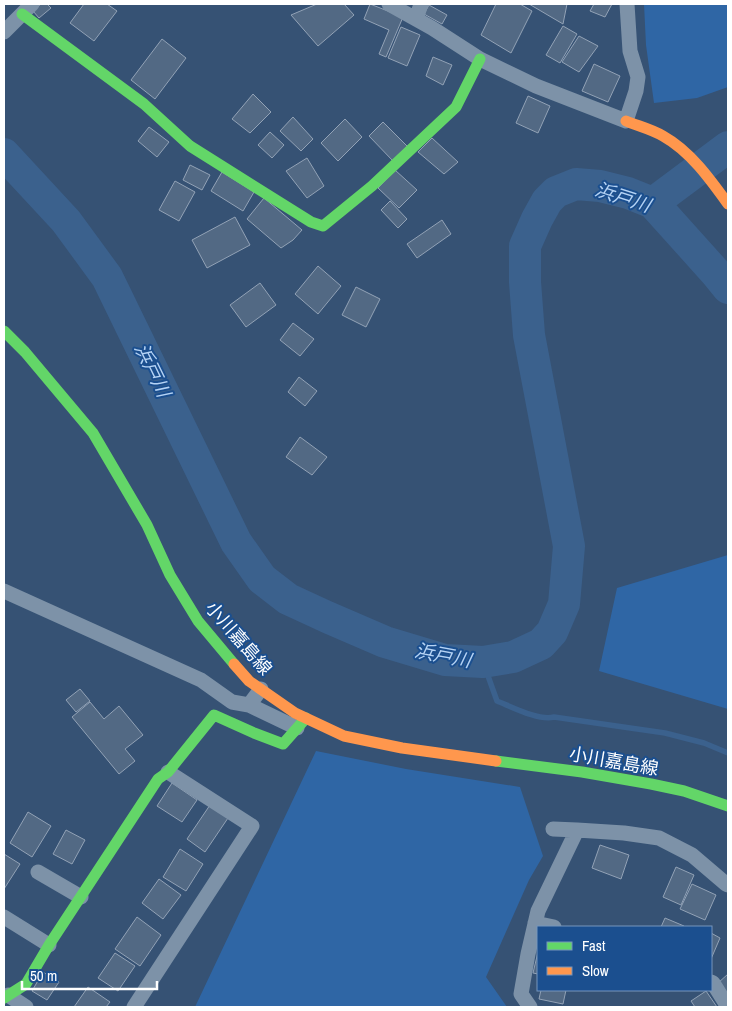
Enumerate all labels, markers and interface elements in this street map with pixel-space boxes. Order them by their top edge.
water label: 浜戸川 [592,176,656,219]
water label: 浜戸川 [129,339,178,403]
street label: 小川嘉島線 [200,596,278,680]
water label: 浜戸川 [413,637,475,674]
street label: 小川嘉島線 [568,741,660,781]
legend [537,926,712,991]
text: Fast [582,935,606,956]
scale bar [22,958,158,990]
text: Slow [582,960,609,981]
text: 50 m [30,965,57,986]

